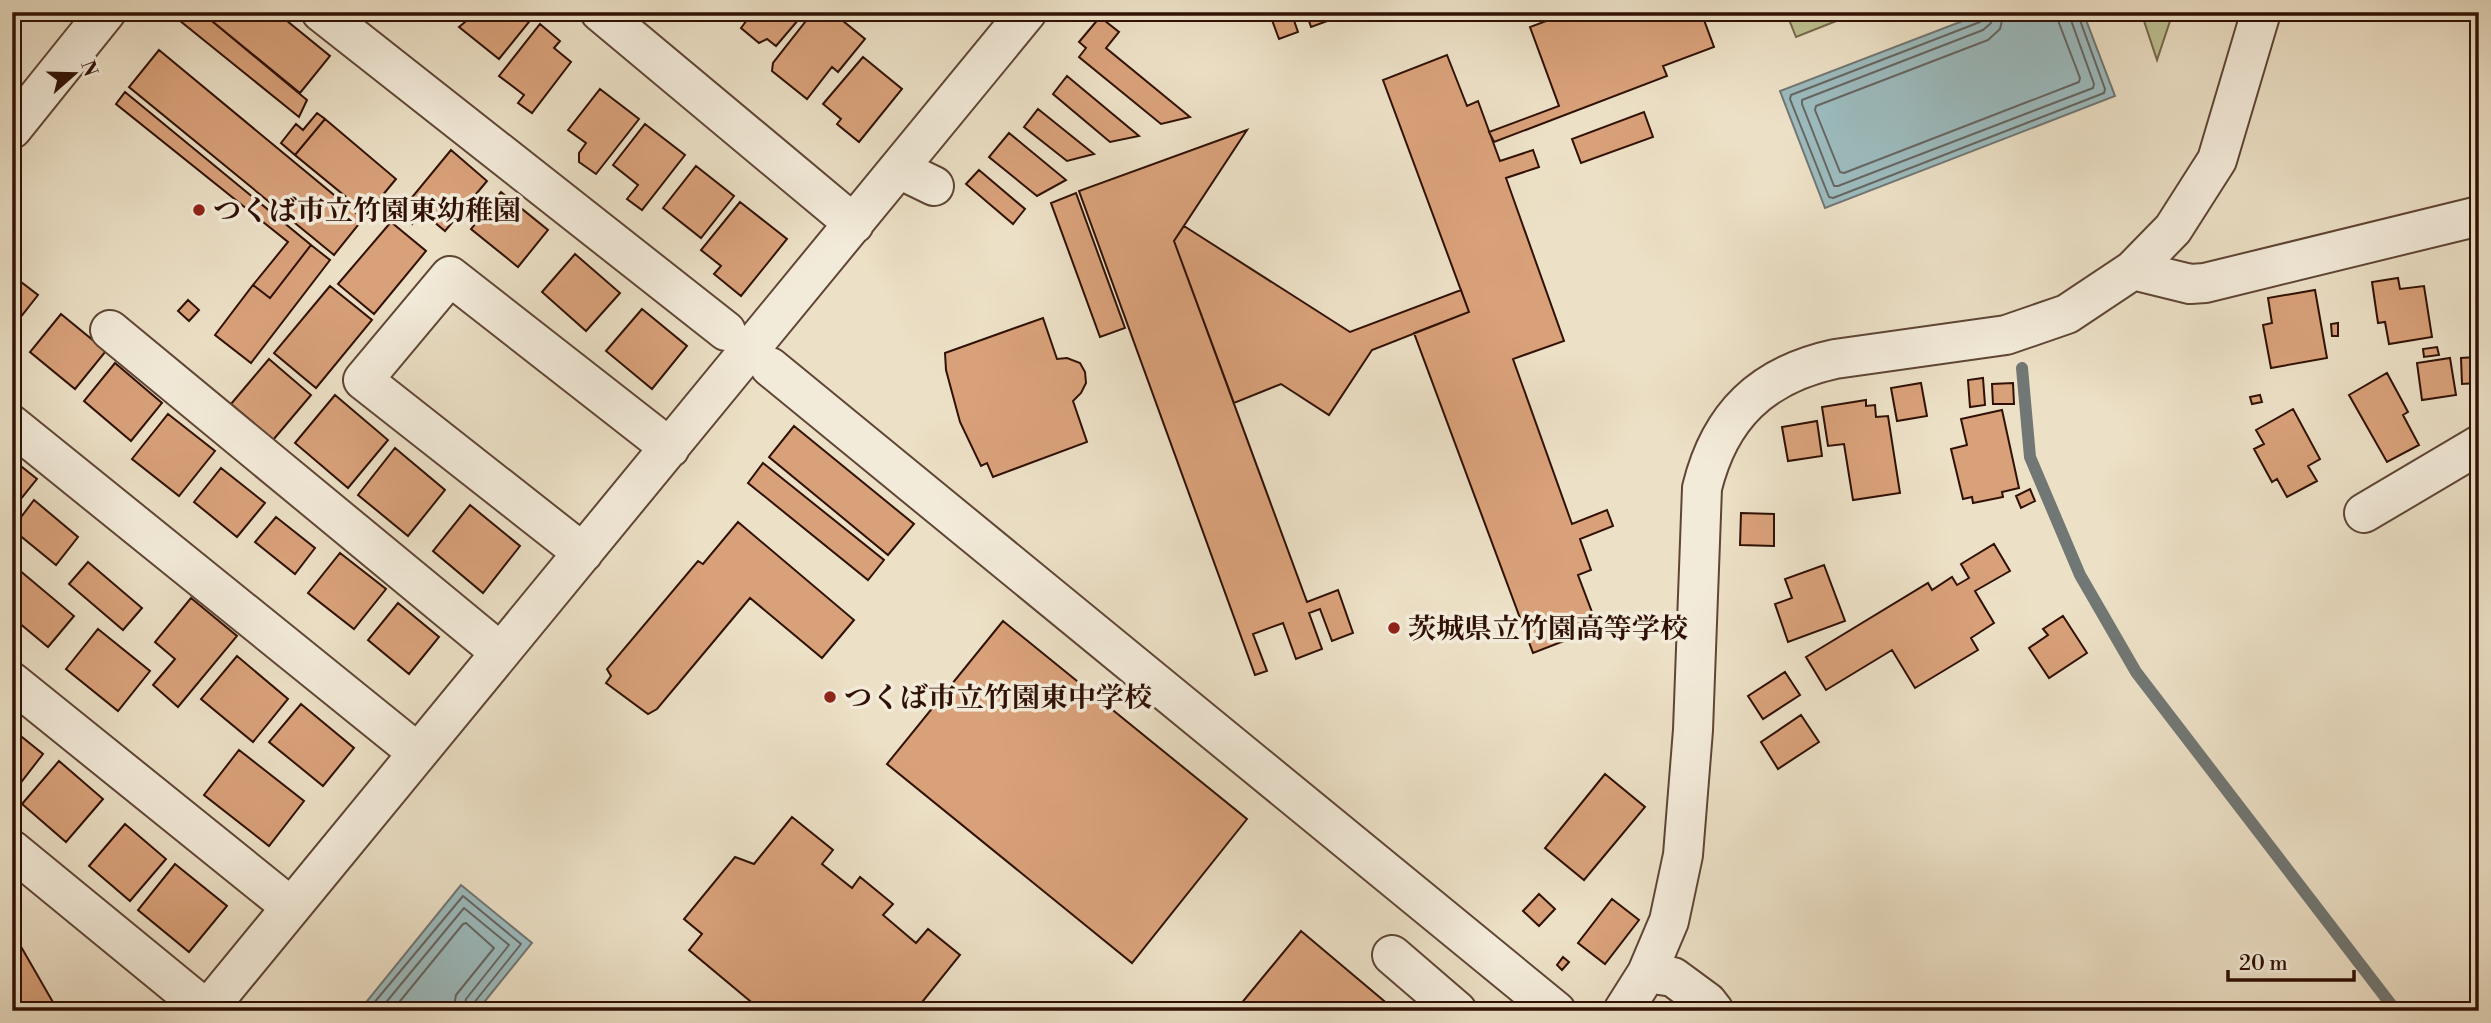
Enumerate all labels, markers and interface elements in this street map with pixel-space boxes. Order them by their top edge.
north arrow [38,38,108,108]
text: N [75,57,103,80]
place label: つくば市立竹園東幼稚園 [213,194,521,229]
marker: つくば市立竹園東幼稚園 [191,202,207,218]
place label: 茨城県立竹園高等学校 [1408,612,1688,647]
marker: 茨城県立竹園高等学校 [1386,620,1402,636]
place label: つくば市立竹園東中学校 [844,681,1152,716]
marker: つくば市立竹園東中学校 [822,689,838,705]
scale bar [2228,939,2354,983]
text: 20 m [2239,951,2288,977]

